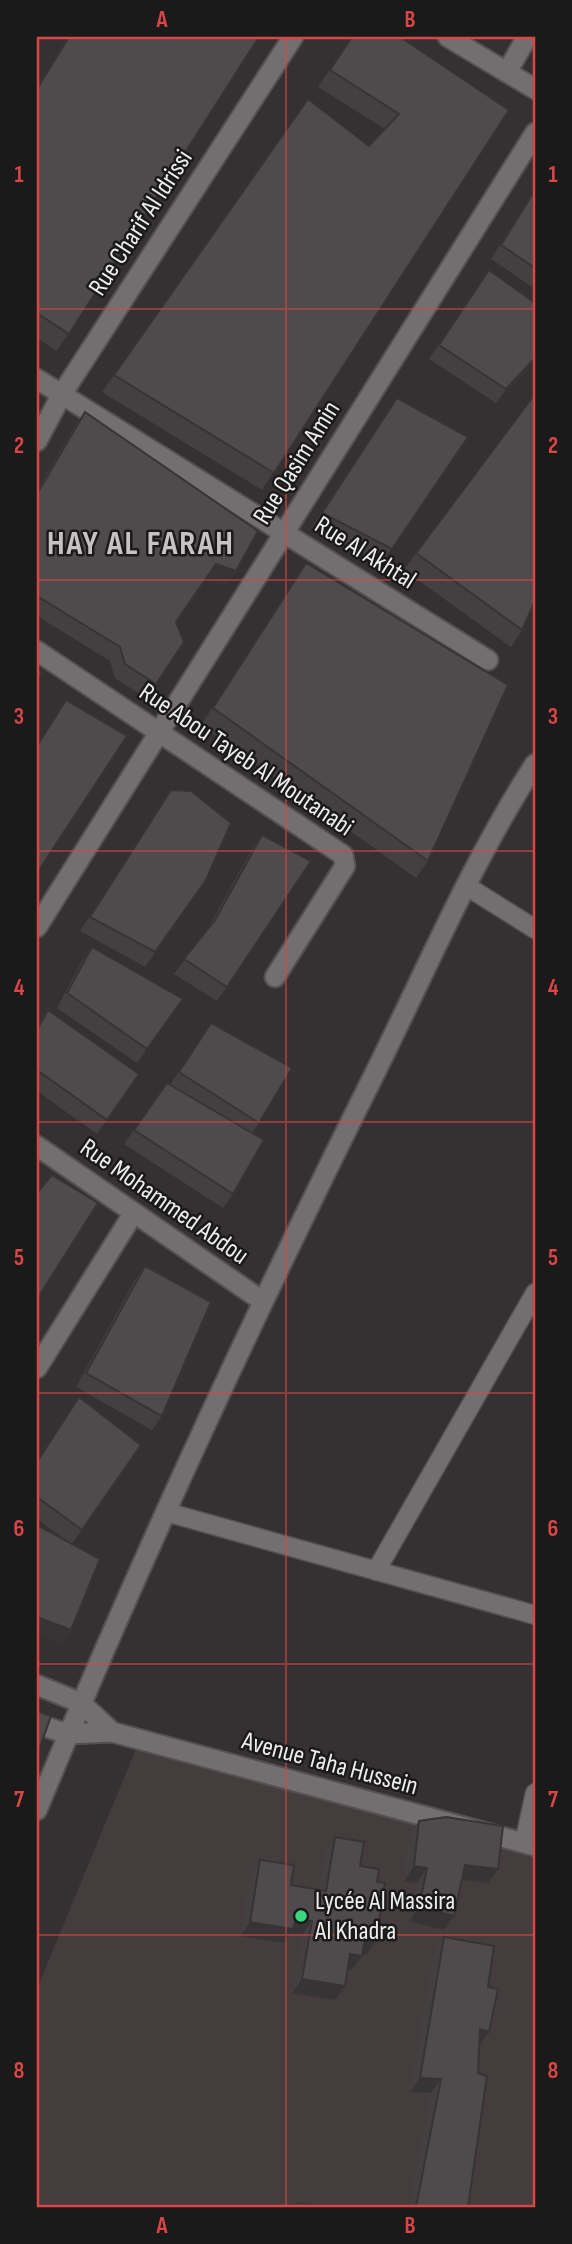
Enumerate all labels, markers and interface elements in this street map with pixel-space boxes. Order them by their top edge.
text: A [156,6,169,34]
text: B [405,6,416,34]
street label: Rue Charif Al Idrissi [82,144,200,302]
text: 1 [14,161,24,189]
text: 1 [548,161,558,189]
street label: Rue Qasim Amin [247,396,347,530]
text: 2 [14,432,24,460]
text: 2 [548,432,558,460]
street label: Rue Al Akhtal [309,510,421,596]
district label: HAY AL FARAH [47,524,235,564]
street label: Rue Abou Tayeb Al Moutanabi [133,677,359,843]
text: 3 [14,703,24,731]
text: 3 [548,703,558,731]
text: 4 [14,974,25,1002]
text: 4 [548,974,559,1002]
street label: Rue Mohammed Abdou [74,1132,254,1272]
text: 5 [14,1244,24,1272]
text: 5 [548,1244,558,1272]
text: 6 [14,1515,24,1543]
text: 6 [548,1515,558,1543]
street label: Avenue Taha Hussein [238,1725,421,1802]
text: 7 [14,1786,24,1814]
text: 7 [548,1786,558,1814]
place label: Lycée Al Massira Al Khadra [314,1886,455,1947]
marker: Lycée Al Massira Al Khadra [293,1908,309,1924]
text: 8 [14,2057,25,2085]
text: 8 [548,2057,559,2085]
text: A [156,2212,169,2240]
text: B [405,2212,416,2240]

